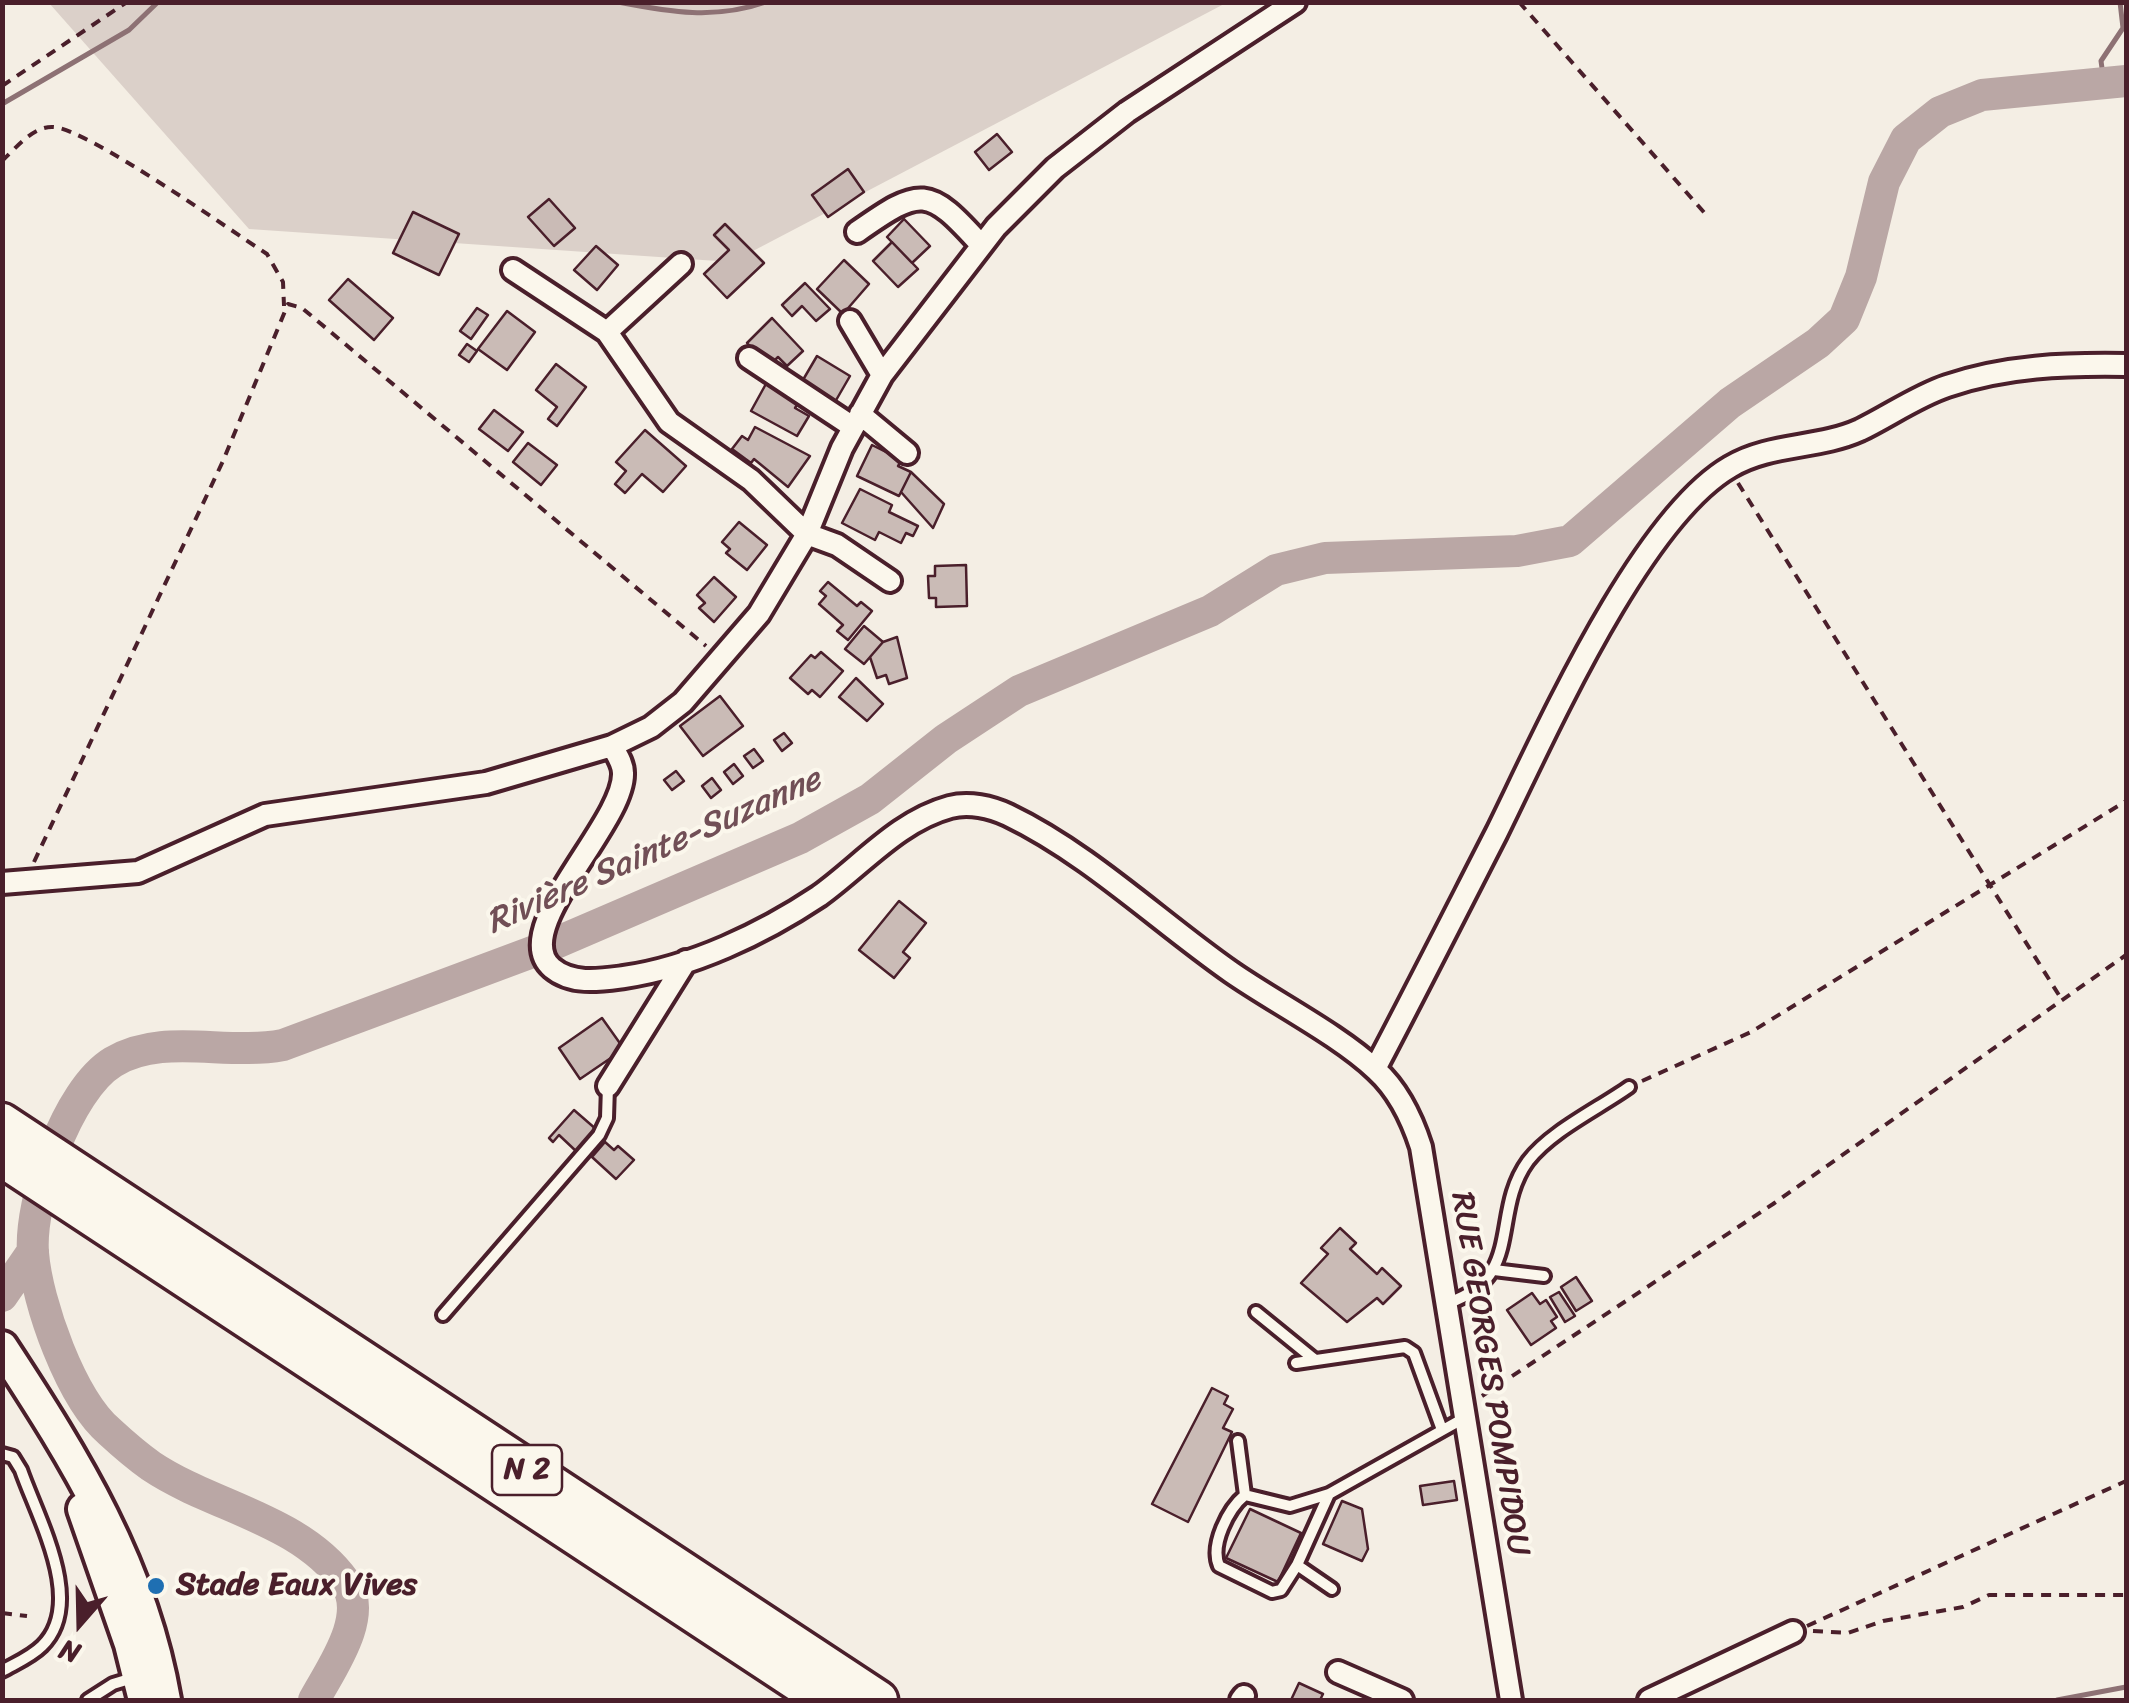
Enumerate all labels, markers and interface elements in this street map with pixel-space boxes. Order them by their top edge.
water label: Rivière Sainte-Suzanne [480,759,828,945]
street label: RUE GEORGES POMPIDOU [1441,1190,1537,1558]
road number: N 2 [492,1445,562,1495]
place label: Stade Eaux Vives [176,1567,417,1605]
north arrow [30,1573,130,1673]
marker: Stade Eaux Vives [145,1575,167,1597]
text: N [52,1625,87,1678]

